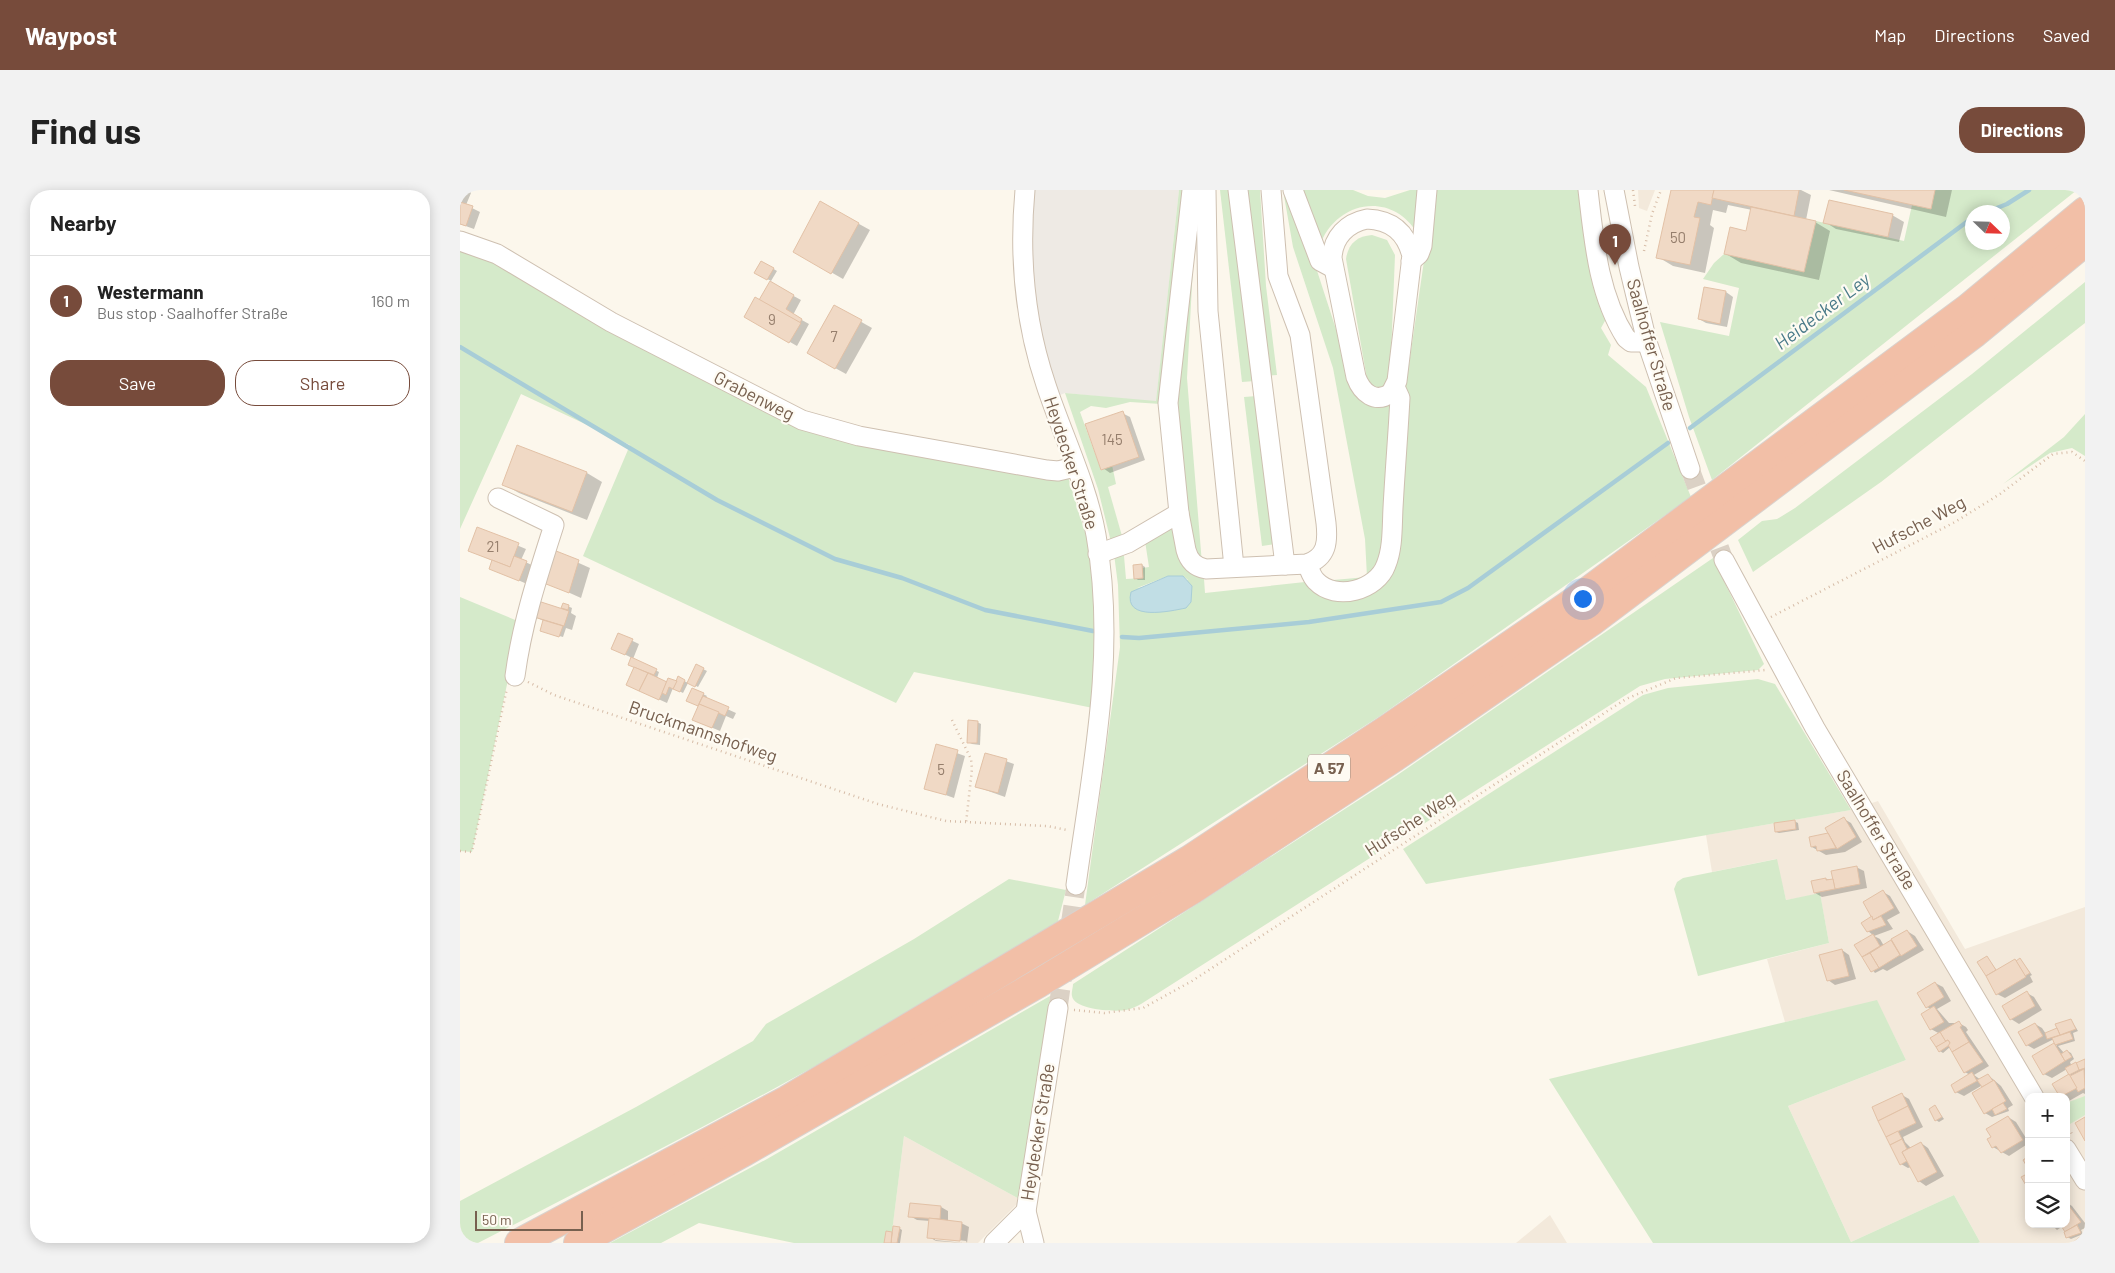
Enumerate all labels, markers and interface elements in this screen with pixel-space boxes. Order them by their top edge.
text: Waypost [25,21,117,50]
text: Map [1874,24,1906,46]
text: Directions [1934,24,2015,46]
text: Saved [2043,24,2090,46]
button: Directions [1959,107,2085,153]
text: Find us [30,109,141,151]
north arrow [1965,205,2010,250]
text: Nearby [50,210,116,235]
pin: 1 [1599,224,1631,265]
house number: 50 [1670,228,1686,246]
water label: Heidecker Ley [1769,267,1874,354]
street label: Saalhoffer Straße [1623,276,1681,413]
text: Westermann [97,280,204,303]
text: 1 [63,291,69,310]
text: 160 m [371,291,410,310]
text: Bus stop · Saalhoffer Straße [97,303,288,322]
house number: 9 [768,310,776,328]
house number: 7 [830,327,838,345]
button: Save [50,360,225,406]
button: Share [235,360,410,406]
street label: Grabenweg [710,365,798,425]
street label: Heydecker Straße [1040,393,1104,532]
house number: 145 [1101,430,1123,448]
street label: Hufsche Weg [1868,490,1969,558]
house number: 21 [486,537,500,555]
your location [1570,586,1596,612]
street label: Bruckmannshofweg [626,695,780,767]
road number: A 57 [1308,754,1350,782]
house number: 5 [937,760,945,778]
street label: Saalhoffer Straße [1832,765,1921,894]
street label: Hufsche Weg [1360,786,1458,860]
street label: Heydecker Straße [1015,1062,1059,1202]
map controls [2025,1093,2070,1228]
button: + [2025,1093,2070,1138]
button: − [2025,1138,2070,1183]
button: layers [2025,1183,2070,1228]
scale bar [475,1208,582,1231]
text: 50 m [482,1211,511,1228]

